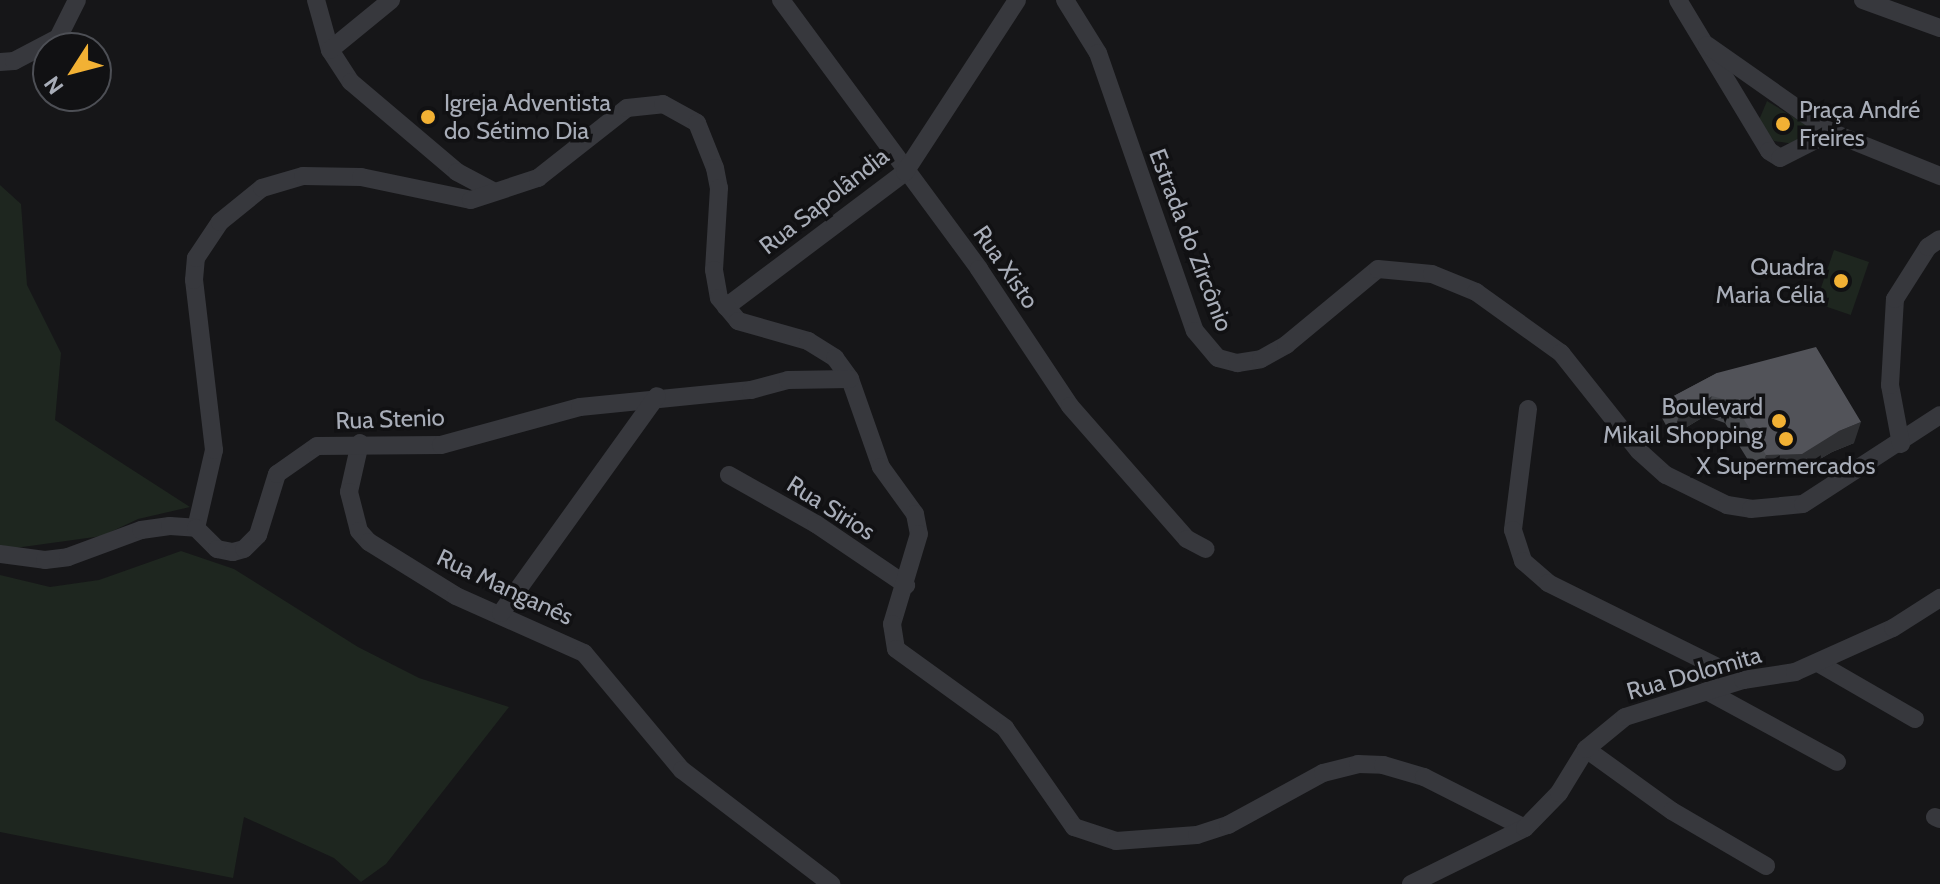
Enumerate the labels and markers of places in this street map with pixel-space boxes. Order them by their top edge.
place label: Igreja Adventista do Sétimo Dia [444,89,611,145]
place label: Praça André Freires [1799,96,1920,152]
marker: Igreja Adventista do Sétimo Dia [419,108,437,126]
marker: Praça André Freires [1774,115,1792,133]
place label: Quadra Maria Célia [1716,253,1825,309]
marker: Quadra Maria Célia [1832,272,1850,290]
place label: Boulevard Mikail Shopping [1603,393,1763,449]
marker: Boulevard Mikail Shopping [1770,412,1788,430]
marker: X Supermercados [1777,430,1795,448]
place label: X Supermercados [1697,452,1875,480]

